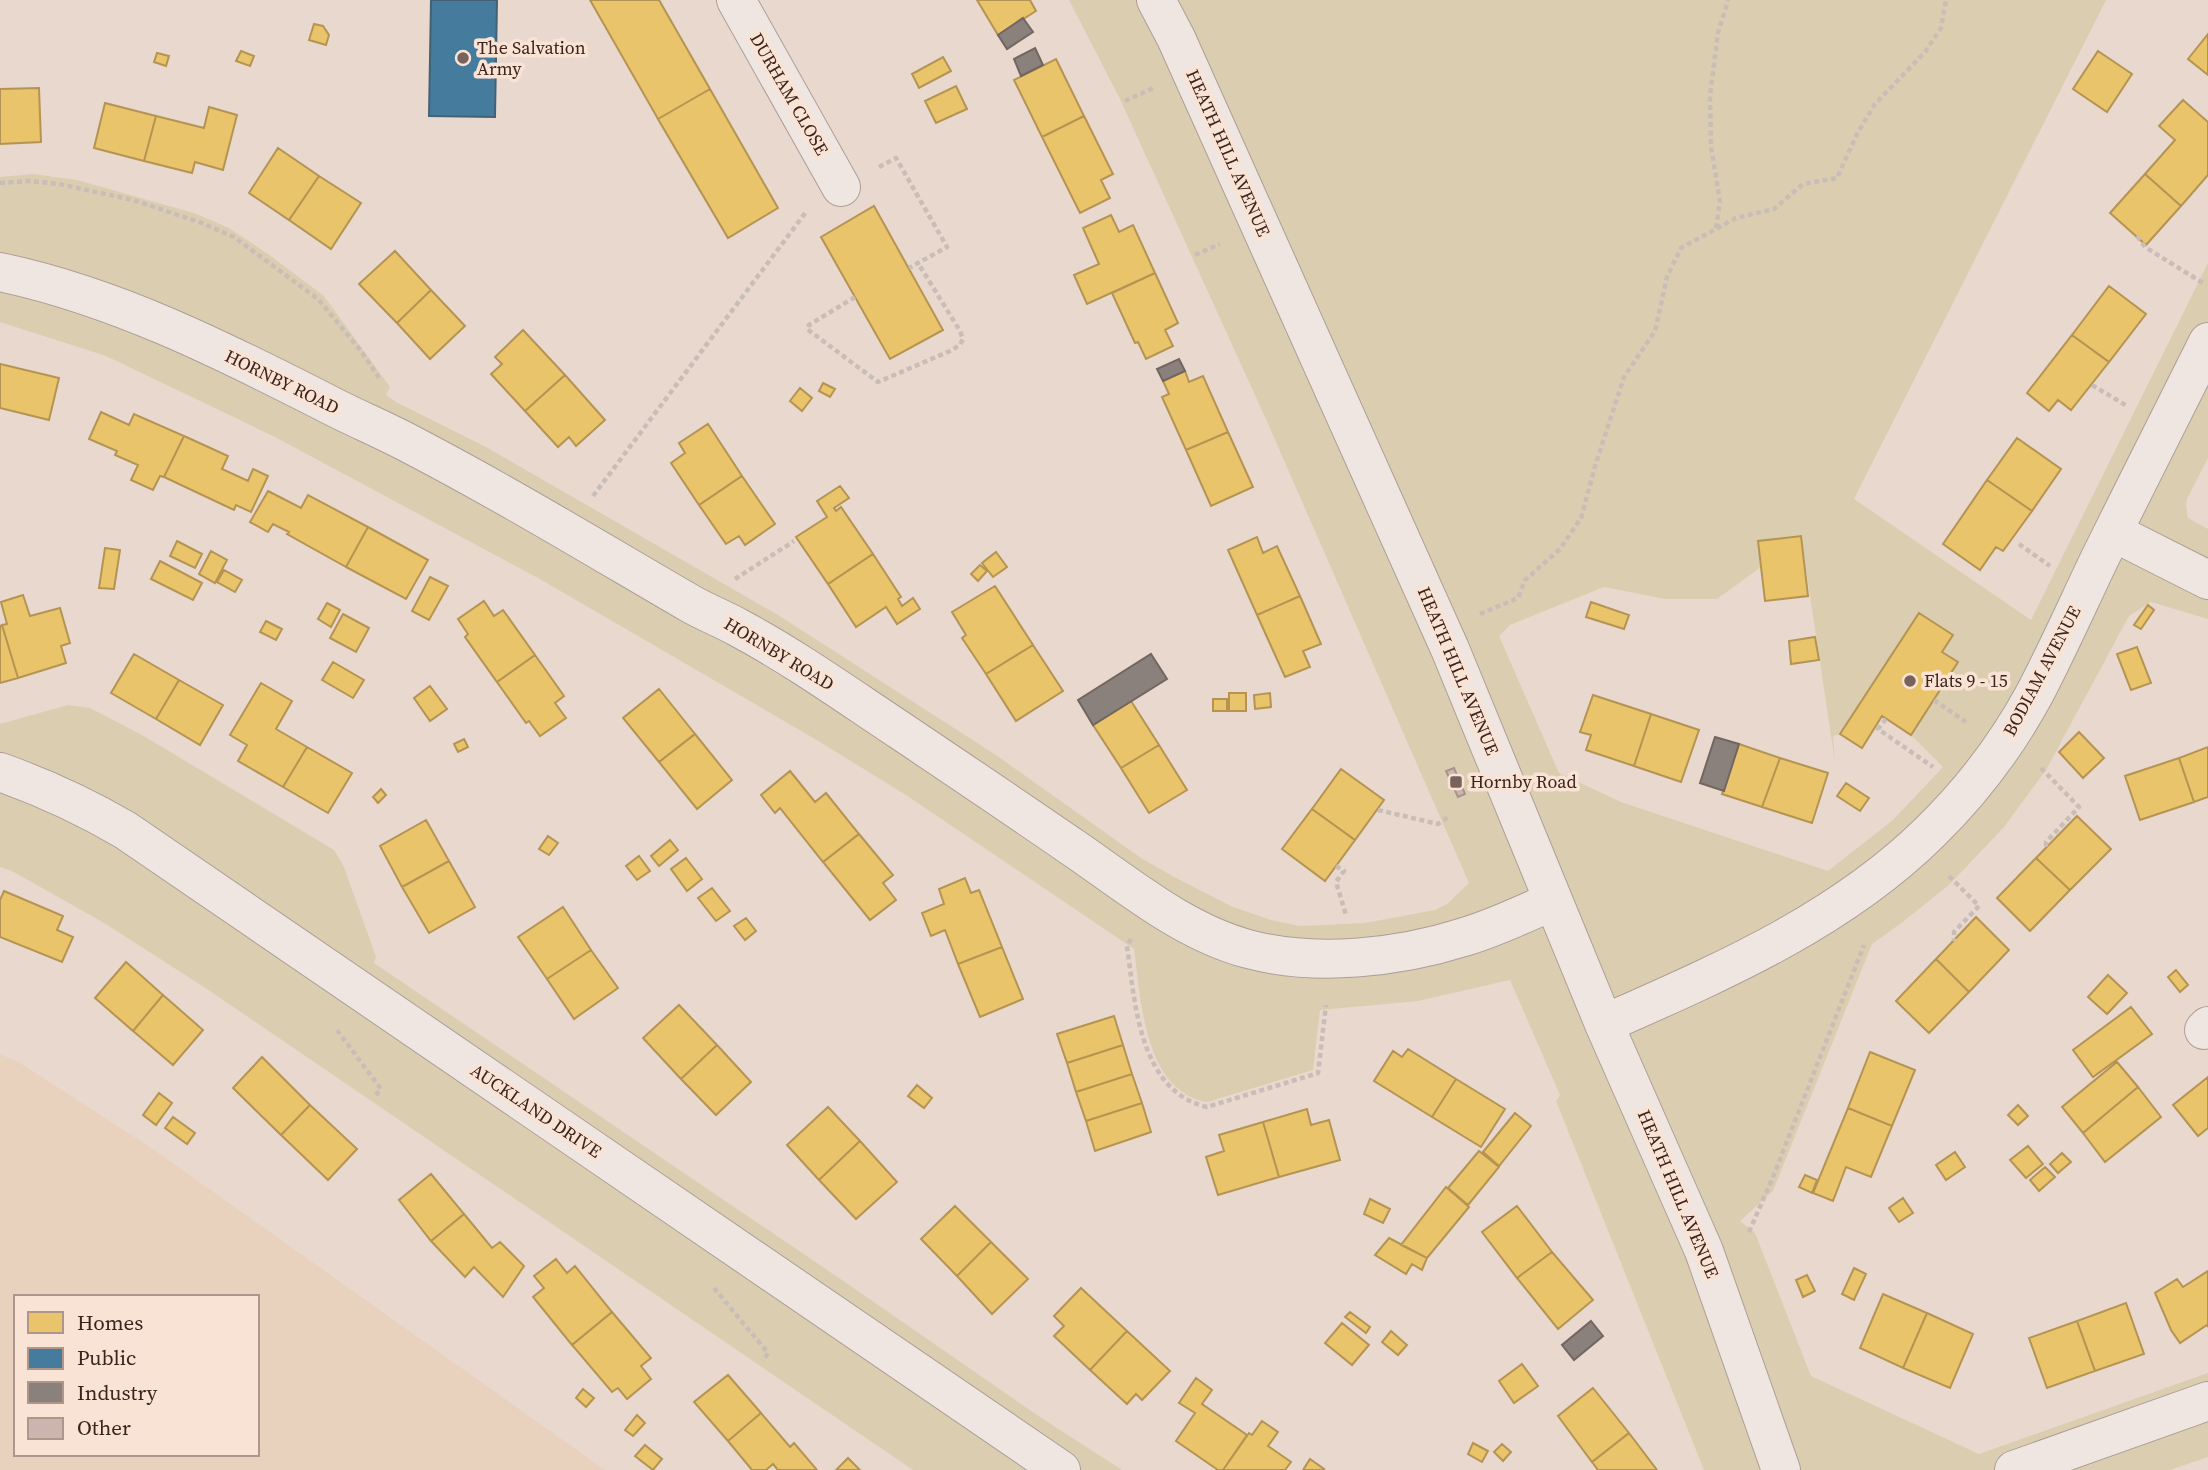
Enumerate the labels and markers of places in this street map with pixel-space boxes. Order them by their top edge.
place label: The Salvation Army [477,35,586,81]
marker: The Salvation Army [455,50,471,66]
place label: Flats 9 - 15 [1924,668,2008,693]
marker: Flats 9 - 15 [1902,673,1918,689]
place label: Hornby Road [1470,769,1577,794]
marker: Hornby Road [1448,774,1464,790]

